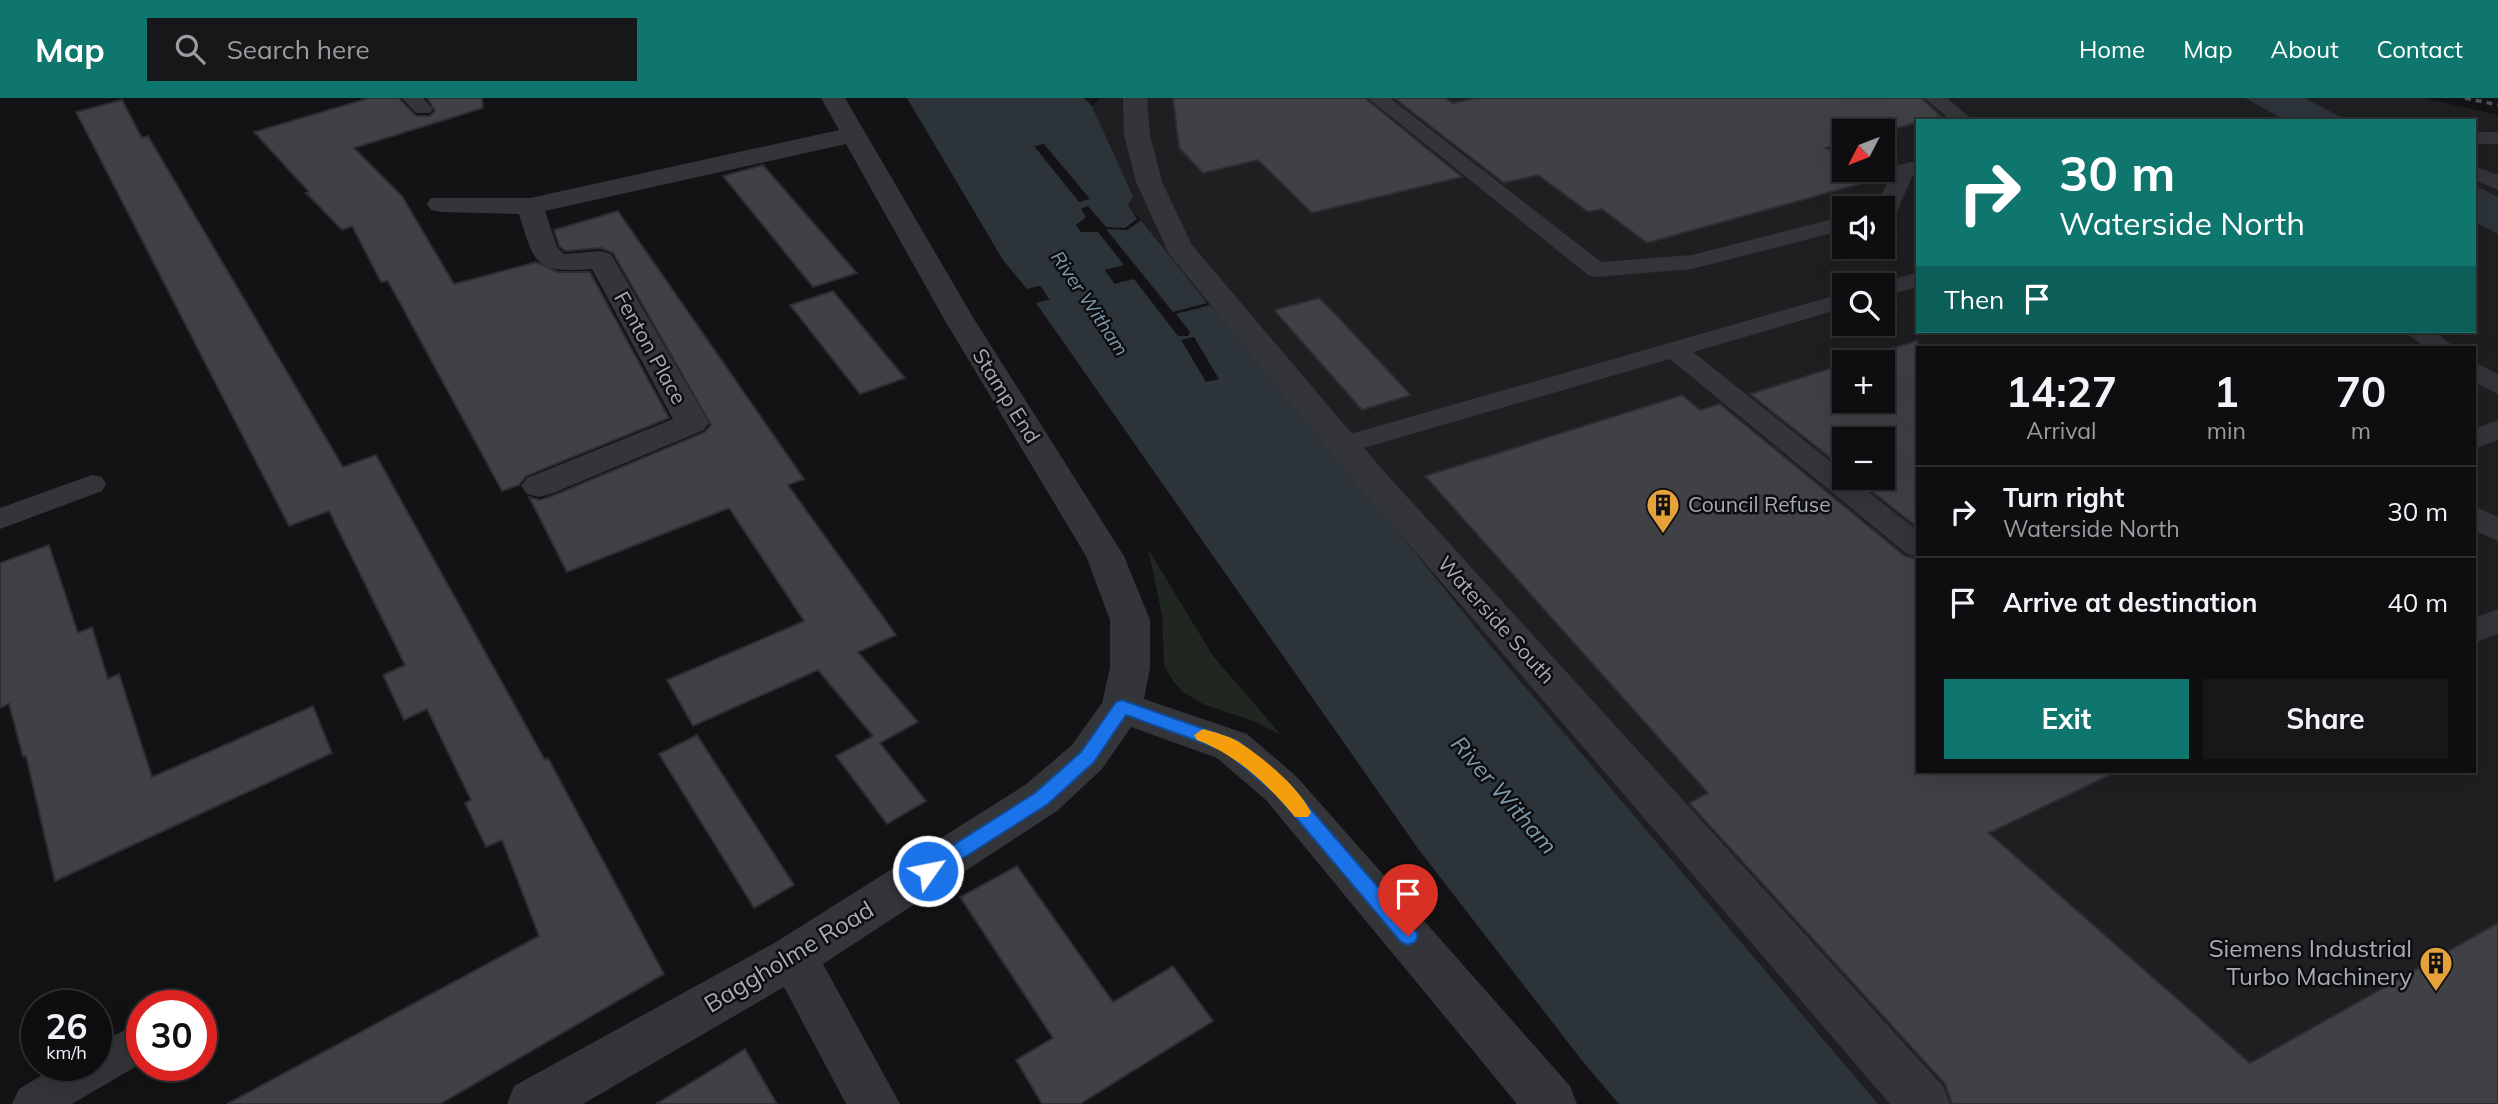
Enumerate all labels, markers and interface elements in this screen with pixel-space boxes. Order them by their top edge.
search box [147,18,637,81]
text: Map [35,29,105,70]
icon: search [171,30,209,68]
text: Search here [227,33,370,66]
text: Home [2079,34,2145,64]
text: Map [2183,34,2233,64]
text: About [2271,34,2339,64]
text: Contact [2377,34,2463,64]
north arrow [1832,119,1895,182]
map controls [1832,119,1895,490]
text: 30 m [2059,142,2175,203]
icon: right [1944,147,2035,238]
button: sound [1832,196,1895,259]
text: Waterside North [2059,203,2305,243]
water label: River Witham [1046,246,1134,360]
button: search [1832,273,1895,336]
icon: arrive [2018,280,2056,318]
text: Then [1944,283,2004,316]
street label: Fenton Place [609,287,693,409]
street label: Stamp End [968,343,1046,448]
button: + [1832,350,1895,413]
text: 14:27 [2006,365,2117,418]
text: 1 [2214,365,2239,418]
text: 70 [2336,365,2386,418]
text: Arrival [2026,416,2097,445]
text: min [2207,416,2246,445]
text: m [2351,416,2371,445]
button: − [1832,427,1895,490]
text: Turn right [2003,481,2124,514]
building icon: Council Refuse [1644,486,1682,535]
place label: Council Refuse [1688,491,1831,517]
icon: right [1944,493,1982,531]
text: 30 m [2387,495,2448,528]
text: Waterside North [2003,514,2180,543]
street label: Waterside South [1433,550,1561,688]
icon: arrive [1944,584,1982,622]
text: Arrive at destination [2003,586,2258,619]
text: 40 m [2387,586,2448,619]
button: Exit [1944,679,2189,759]
button: Share [2203,679,2448,759]
water label: River Witham [1445,730,1563,860]
position arrow [891,834,965,908]
pin [1378,864,1438,936]
icon: arrive [1389,875,1427,913]
street label: Baggholme Road [698,894,879,1019]
place label: Siemens Industrial Turbo Machinery [2209,933,2412,991]
building icon: Siemens Industrial Turbo Machinery [2417,944,2455,993]
speed limit sign: 30 [126,990,217,1081]
text: 26 [45,1004,88,1048]
text: km/h [46,1041,87,1064]

